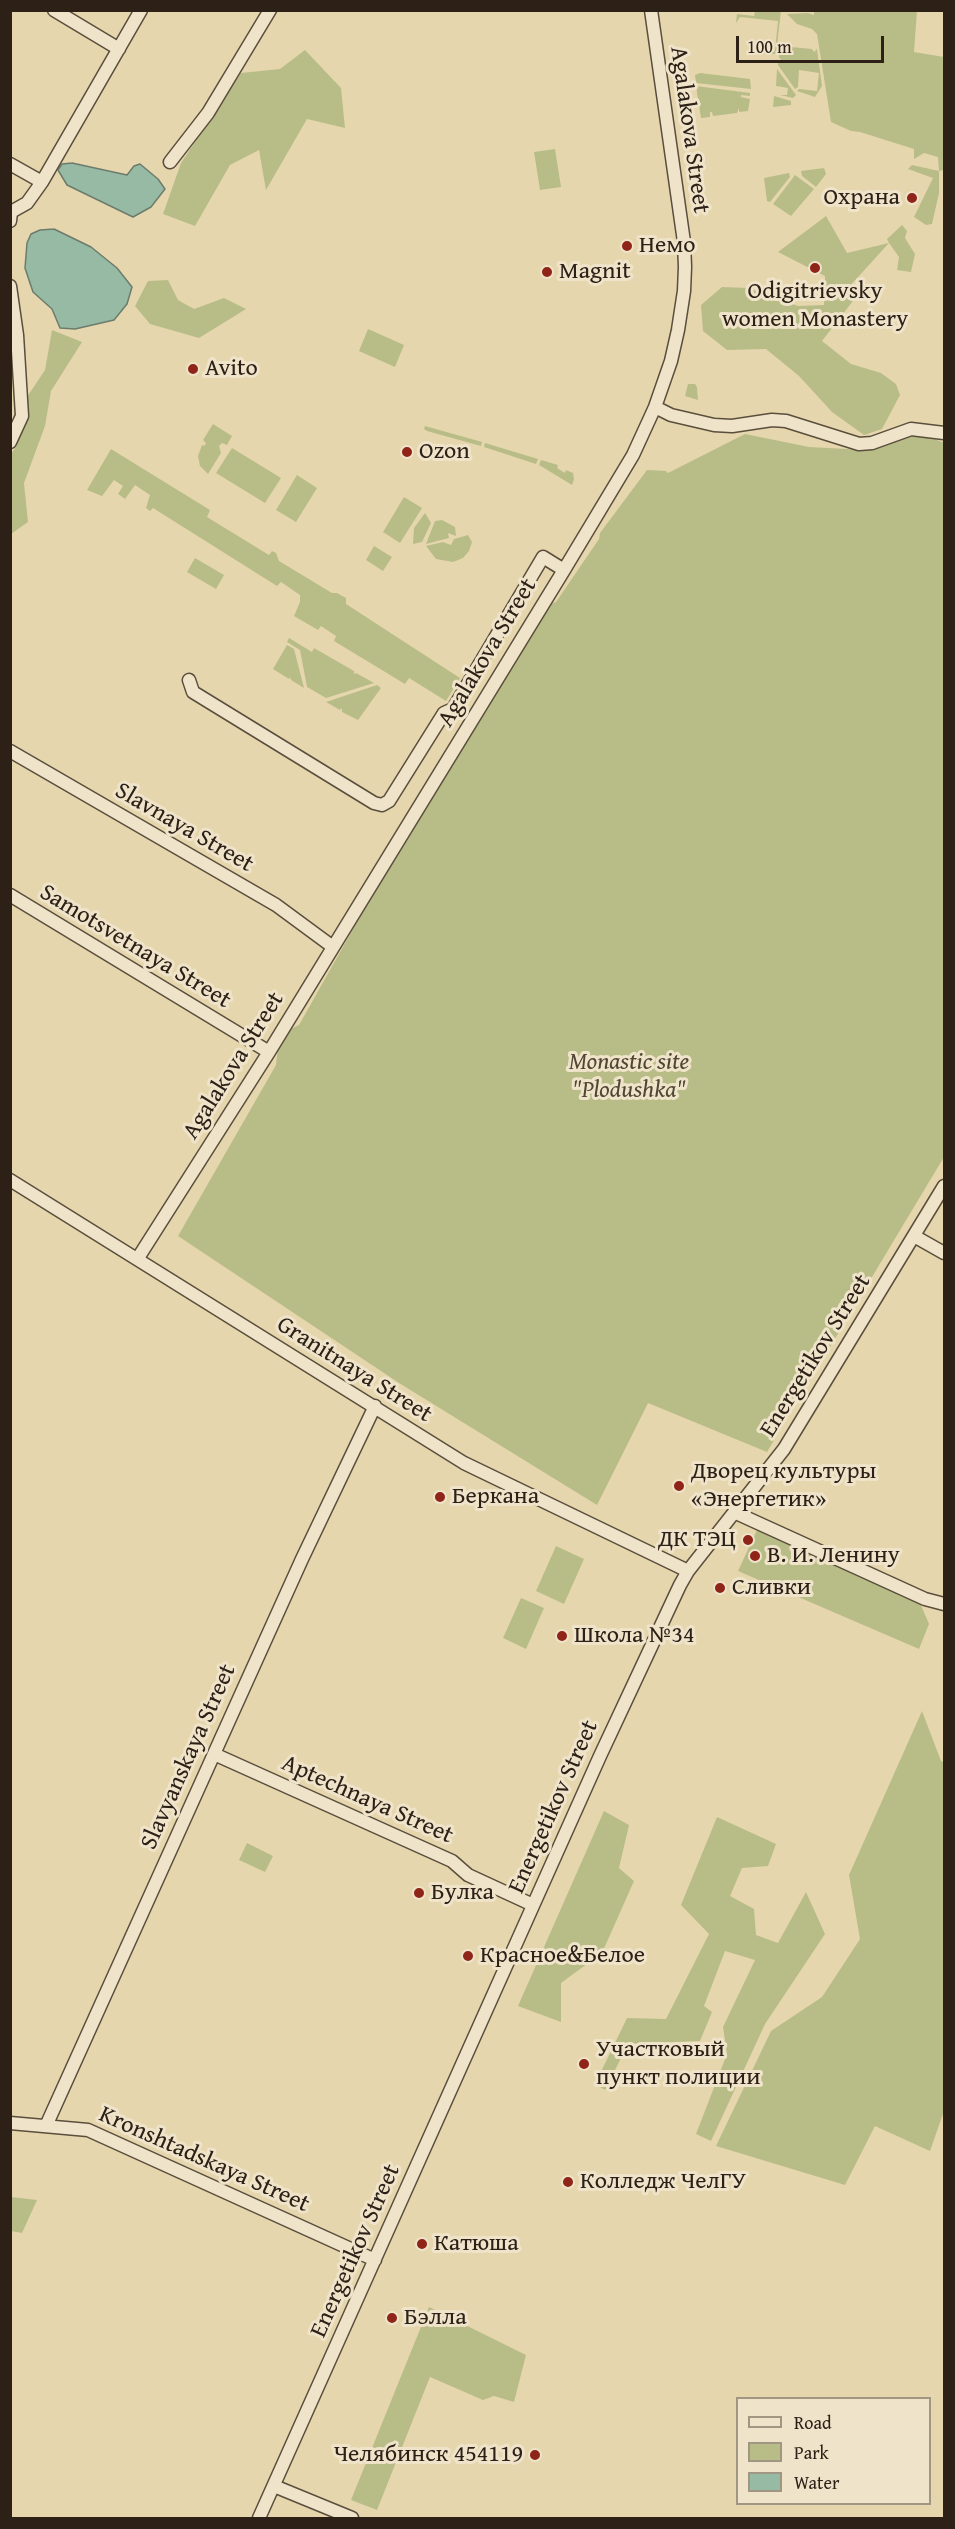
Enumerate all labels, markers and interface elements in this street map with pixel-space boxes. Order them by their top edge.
scale bar [739,24,888,62]
text: 100 m [747,33,792,60]
street label: Agalakova Street [663,45,715,215]
place label: Охрана [823,184,900,212]
marker: Охрана [905,191,919,205]
place label: Немо [639,232,696,260]
marker: Немо [620,239,634,253]
place label: Magnit [559,258,631,286]
marker: Odigitrievsky women Monastery [808,261,822,275]
marker: Magnit [540,265,554,279]
place label: Odigitrievsky women Monastery [722,278,908,334]
place label: Avito [205,355,258,383]
marker: Avito [186,362,200,376]
place label: Ozon [419,438,470,466]
marker: Ozon [400,445,414,459]
street label: Agalakova Street [432,573,544,733]
street label: Slavnaya Street [110,777,258,879]
street label: Samotsvetnaya Street [34,879,236,1015]
street label: Agalakova Street [177,987,291,1145]
park label: Monastic site "Plodushka" [569,1049,689,1105]
street label: Energetikov Street [754,1269,878,1443]
street label: Granitnaya Street [271,1311,437,1429]
place label: Дворец культуры «Энергетик» [691,1458,876,1514]
marker: Дворец культуры «Энергетик» [672,1479,686,1493]
place label: Беркана [452,1483,539,1511]
marker: Беркана [433,1490,447,1504]
place label: ДК ТЭЦ [658,1526,736,1554]
marker: ДК ТЭЦ [741,1533,755,1547]
place label: В. И. Ленину [767,1542,900,1570]
marker: В. И. Ленину [748,1549,762,1563]
place label: Сливки [732,1574,811,1602]
marker: Сливки [713,1581,727,1595]
place label: Школа №34 [574,1622,695,1650]
marker: Школа №34 [555,1629,569,1643]
street label: Slavyanskaya Street [135,1660,243,1854]
street label: Energetikov Street [503,1716,605,1898]
street label: Aptechnaya Street [277,1749,457,1851]
place label: Булка [431,1879,494,1907]
marker: Булка [412,1886,426,1900]
place label: Красное&Белое [480,1942,645,1970]
marker: Красное&Белое [461,1949,475,1963]
place label: Участковый пункт полиции [596,2036,761,2092]
marker: Участковый пункт полиции [577,2057,591,2071]
street label: Kronshtadskaya Street [94,2101,314,2219]
street label: Energetikov Street [305,2160,407,2342]
place label: Колледж ЧелГУ [580,2168,746,2196]
marker: Колледж ЧелГУ [561,2175,575,2189]
place label: Катюша [434,2230,519,2258]
marker: Катюша [415,2237,429,2251]
place label: Бэлла [404,2304,467,2332]
marker: Бэлла [385,2311,399,2325]
legend [736,2397,931,2505]
text: Road [794,2409,832,2436]
text: Park [794,2439,829,2466]
place label: Челябинск 454119 [333,2441,523,2469]
marker: Челябинск 454119 [528,2448,542,2462]
text: Water [794,2469,839,2496]

